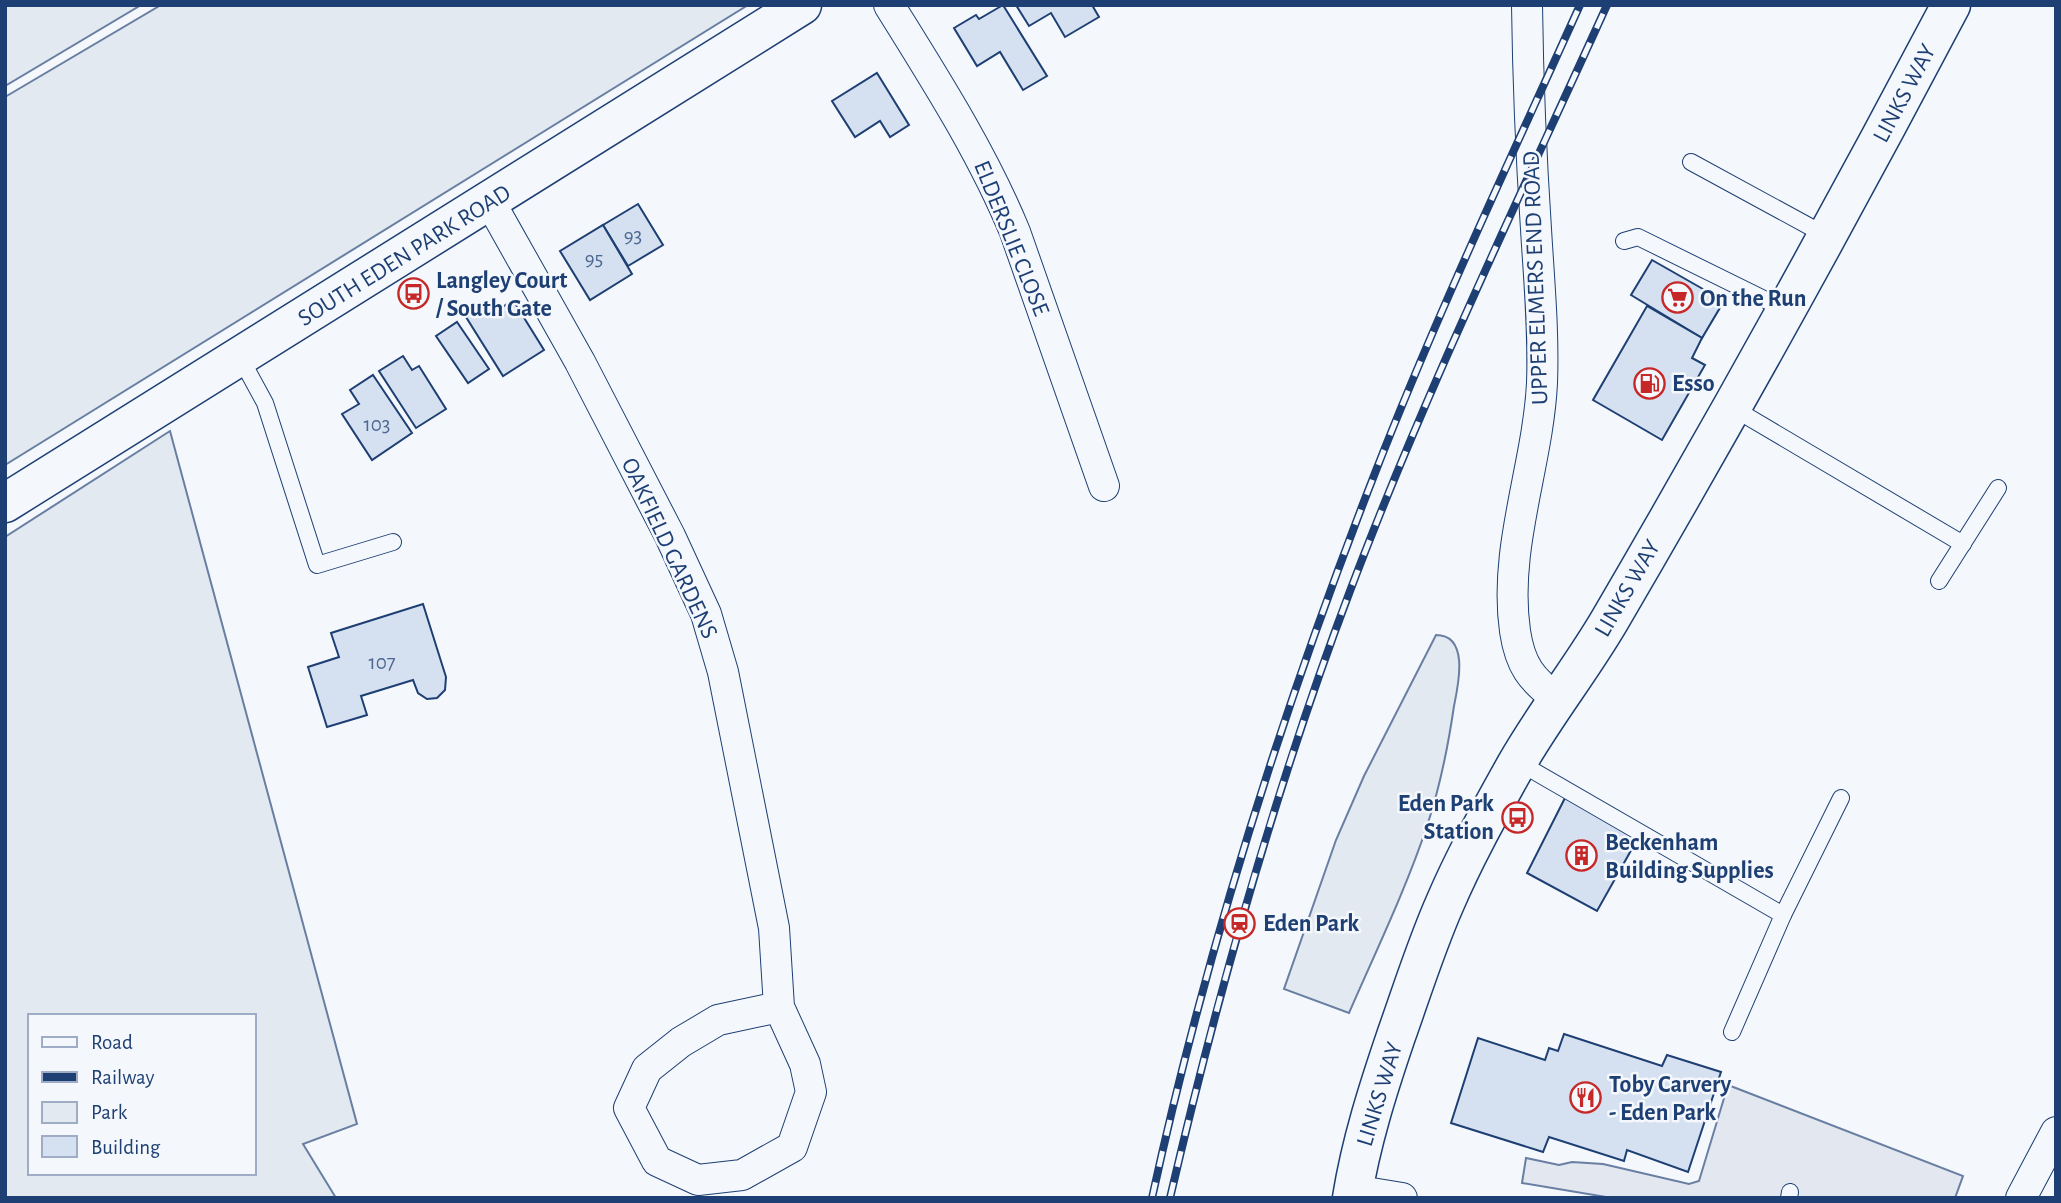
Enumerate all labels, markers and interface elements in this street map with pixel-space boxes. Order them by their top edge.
street label: LINKS WAY [1869,40,1941,147]
street label: UPPER ELMERS END ROAD [1520,150,1552,405]
street label: ELDERSLIE CLOSE [969,157,1053,320]
street label: SOUTH EDEN PARK ROAD [294,181,515,331]
house number: 93 [624,225,642,246]
house number: 95 [585,248,603,269]
place label: Langley Court / South Gate [435,269,567,321]
bus stop icon: Langley Court / South Gate [396,277,430,311]
supermarket icon: On the Run [1660,281,1694,315]
place label: On the Run [1700,287,1806,311]
fuel station icon: Esso [1632,366,1666,400]
place label: Esso [1672,372,1715,396]
house number: 103 [364,414,390,435]
street label: OAKFIELD GARDENS [617,454,721,642]
street label: LINKS WAY [1591,536,1665,641]
house number: 107 [368,652,396,673]
place label: Eden Park Station [1398,792,1494,844]
bus stop icon: Eden Park Station [1500,800,1534,834]
place label: Beckenham Building Supplies [1605,831,1774,883]
building icon: Beckenham Building Supplies [1565,839,1599,873]
station icon: Eden Park [1223,906,1257,940]
place label: Eden Park [1263,912,1359,936]
legend [28,1014,256,1175]
text: Road [91,1032,133,1053]
street label: LINKS WAY [1353,1039,1407,1149]
text: Railway [91,1067,154,1088]
place label: Toby Carvery - Eden Park [1609,1073,1732,1125]
restaurant icon: Toby Carvery - Eden Park [1569,1081,1603,1115]
text: Park [91,1102,128,1123]
text: Building [91,1137,161,1158]

